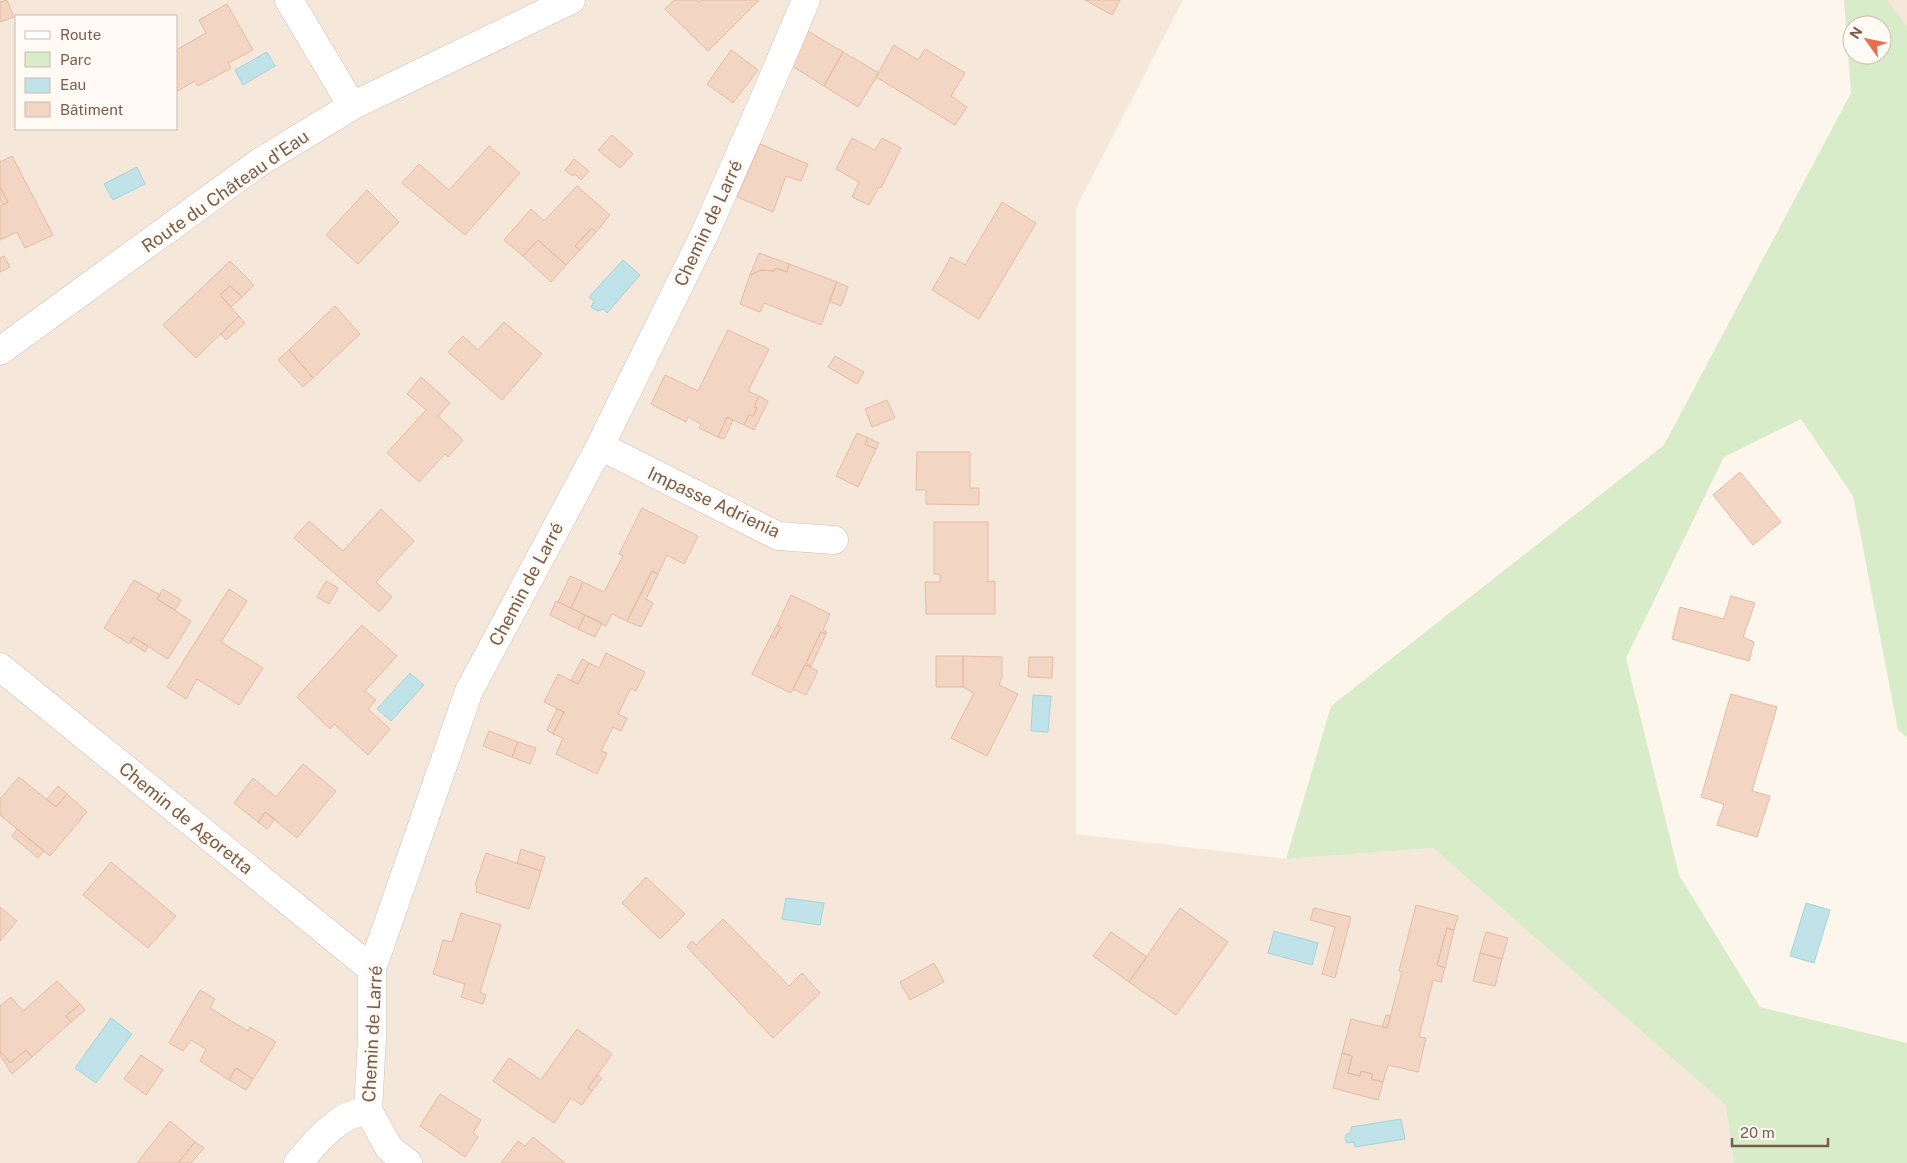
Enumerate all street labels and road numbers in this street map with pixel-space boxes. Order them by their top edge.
street label: Route du Château d'Eau [137,125,313,257]
street label: Chemin de Larré [670,156,746,290]
street label: Impasse Adrienia [644,462,784,542]
street label: Chemin de Larré [485,519,567,649]
street label: Chemin de Agoretta [115,758,257,878]
street label: Chemin de Larré [358,965,386,1103]

